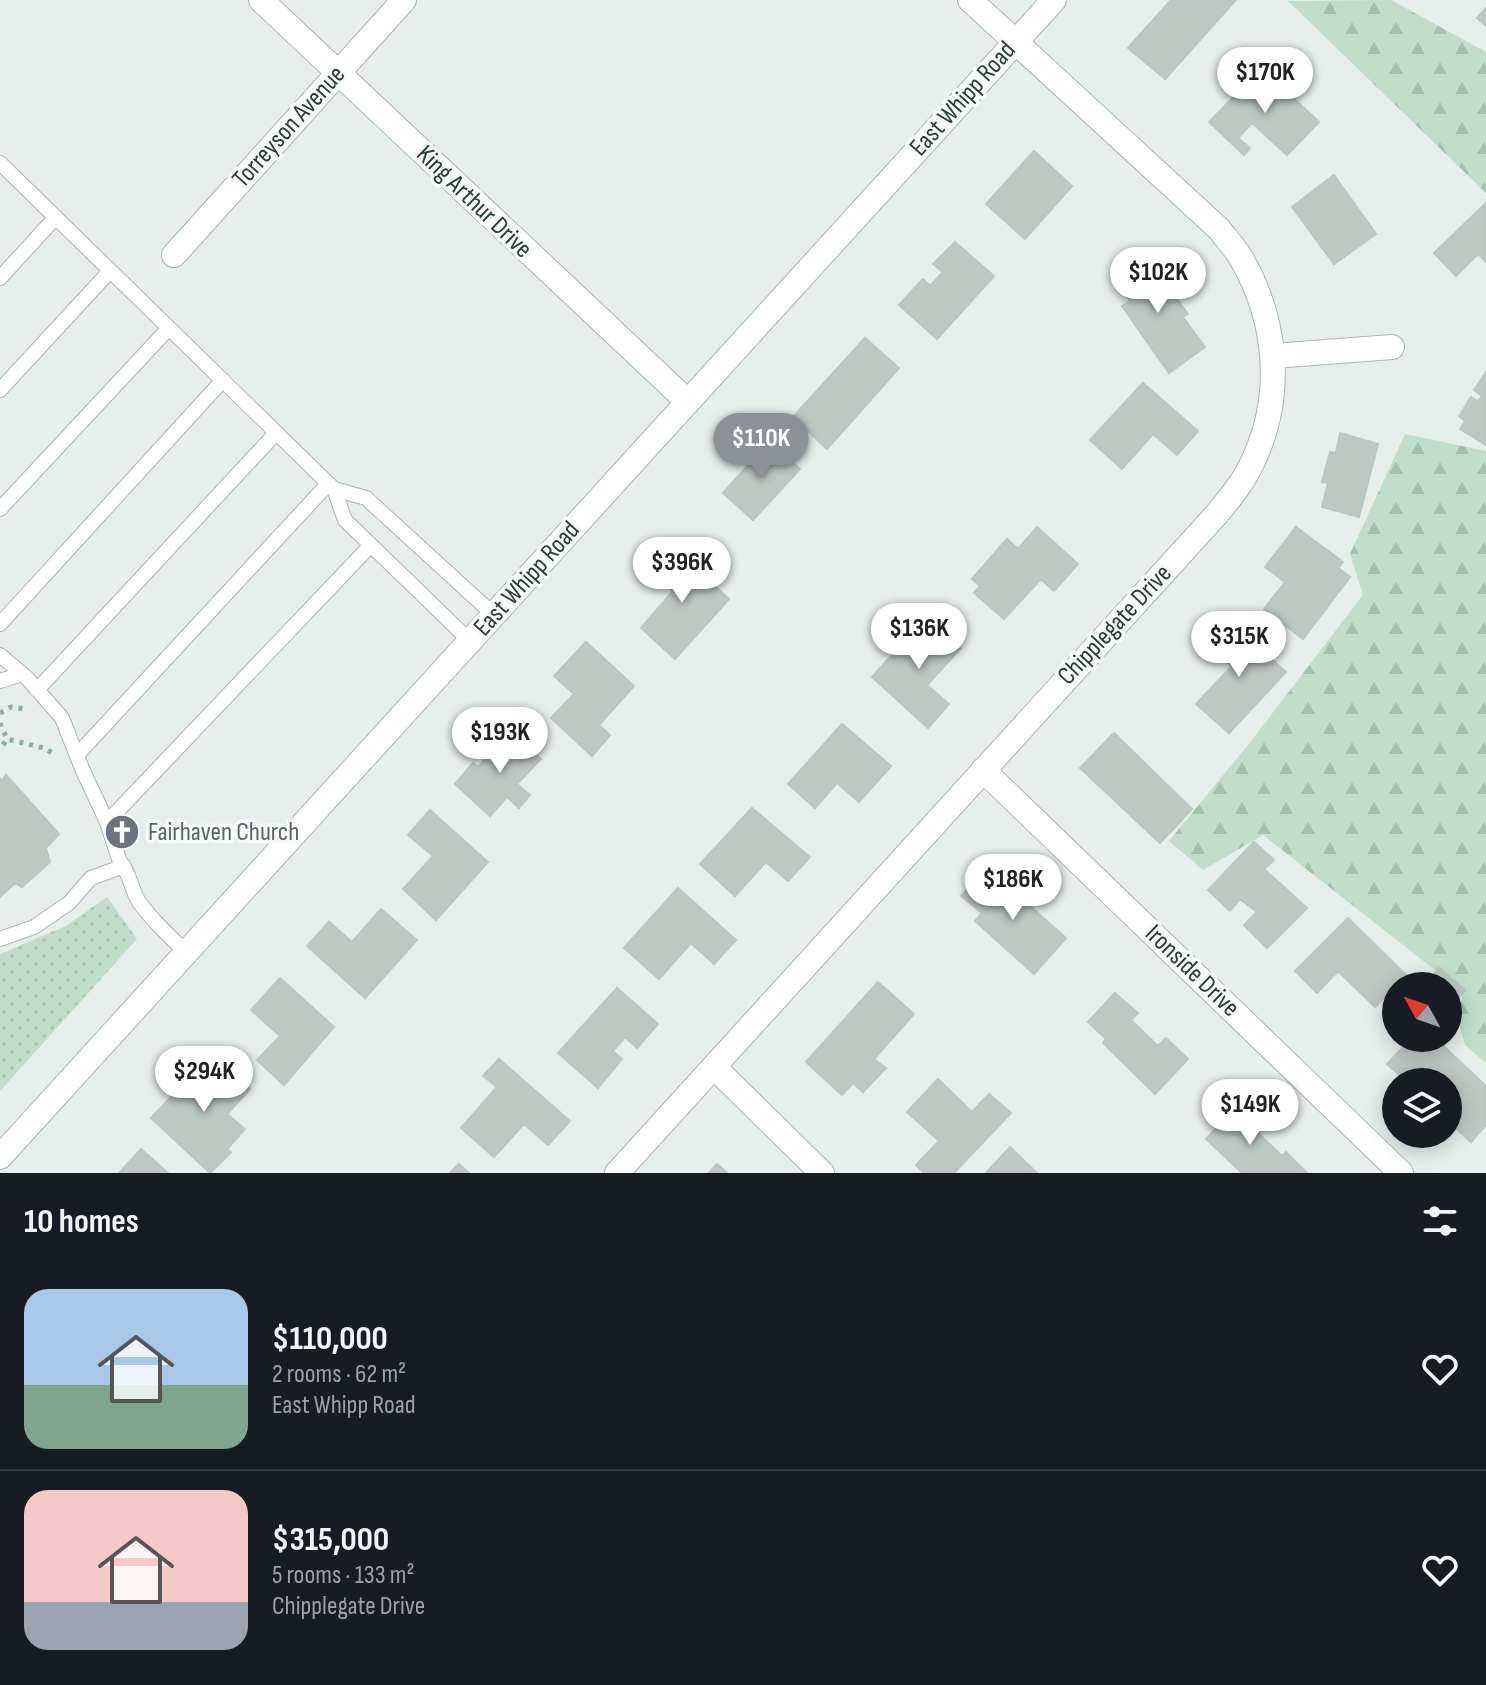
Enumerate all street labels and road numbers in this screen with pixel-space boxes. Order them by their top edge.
street label: East Whipp Road [903,35,1023,163]
street label: Torreyson Avenue [226,60,352,194]
street label: King Arthur Drive [410,139,538,265]
street label: East Whipp Road [467,515,587,643]
street label: Chipplegate Drive [1051,558,1179,692]
street label: Ironside Drive [1138,918,1246,1024]

